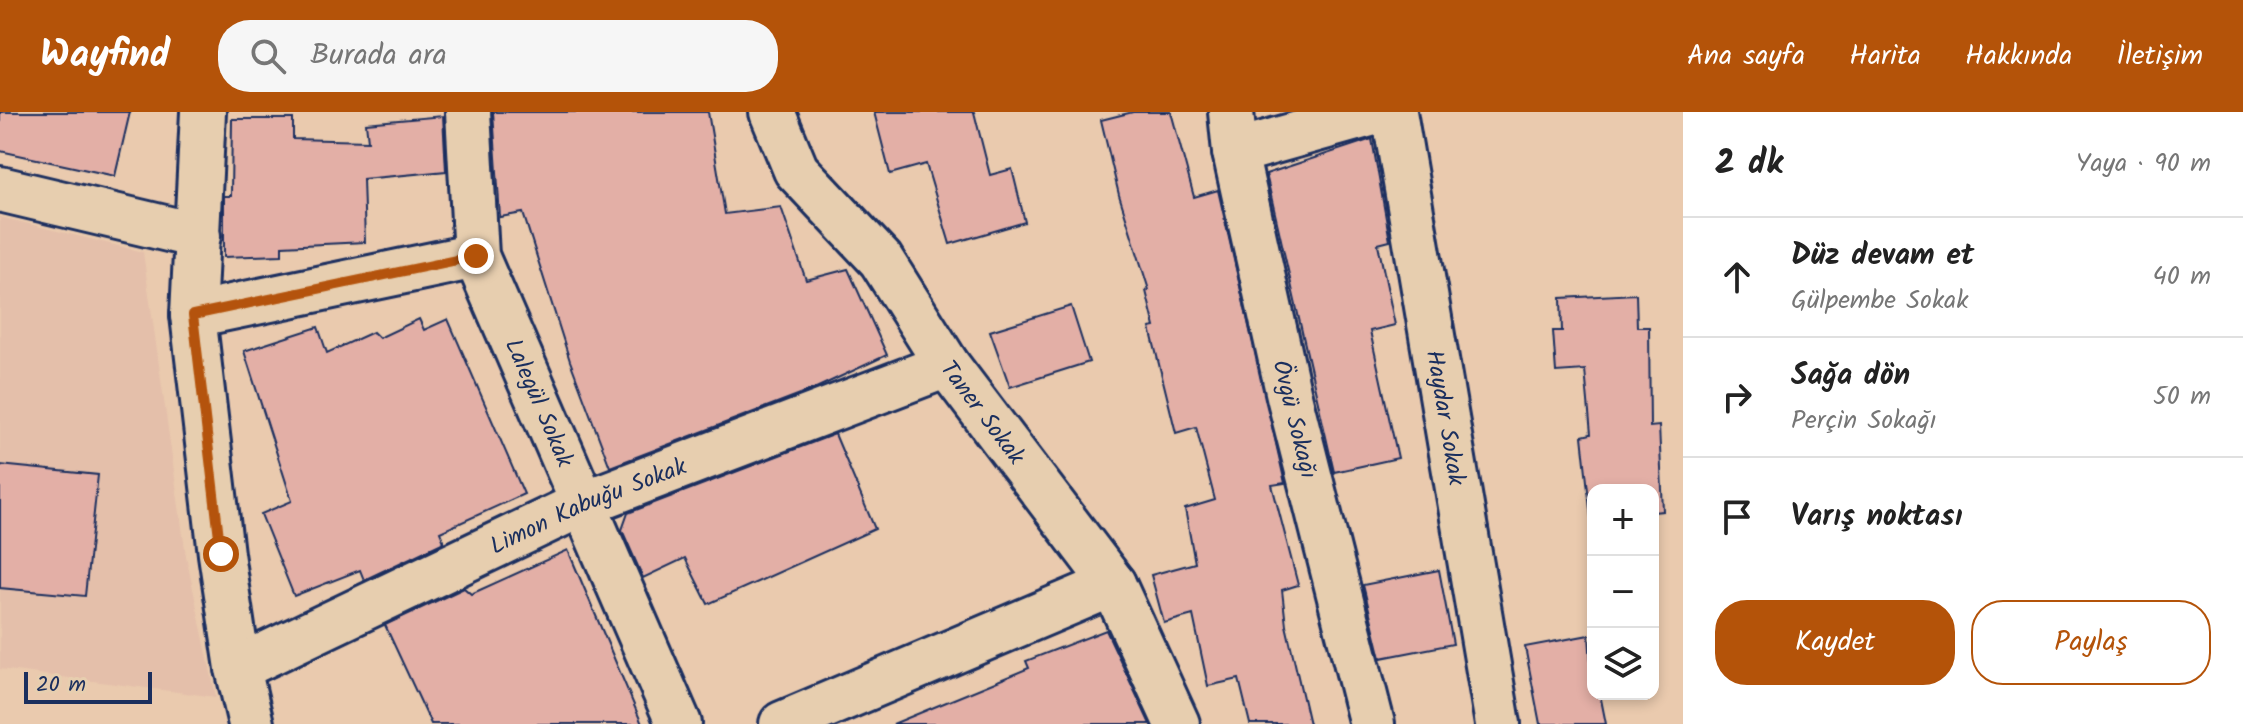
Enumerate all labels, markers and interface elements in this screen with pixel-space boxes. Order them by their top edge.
search box [218,20,778,92]
text: Wayfind [40,26,170,86]
text: Burada ara [310,32,447,80]
icon: search [246,34,290,78]
text: Ana sayfa [1687,34,1805,79]
text: Harita [1849,34,1921,79]
text: Hakkında [1965,34,2072,79]
text: İletişim [2116,34,2203,79]
text: 2 dk [1715,137,1783,191]
text: Yaya · 90 m [2076,143,2211,185]
text: Düz devam et [1791,232,1974,280]
route end [458,238,494,274]
icon: ahead [1715,255,1759,299]
text: 40 m [2153,256,2211,298]
text: Gülpembe Sokak [1791,280,1968,322]
street label: Lalegül Sokak [493,333,584,474]
street label: Haydar Sokak [1414,347,1475,489]
text: Sağa dön [1791,352,1910,400]
street label: Taner Sokak [929,353,1035,475]
street label: Övgü Sokağı [1261,356,1327,483]
icon: right [1715,375,1759,419]
text: 50 m [2153,376,2211,418]
text: Perçin Sokağı [1791,400,1937,442]
street label: Limon Kabuğu Sokak [484,448,693,566]
map controls [1587,484,1659,700]
button: + [1587,484,1659,556]
text: Varış noktası [1791,493,1962,541]
icon: arrive [1715,495,1759,539]
route start [203,536,239,572]
button: − [1587,556,1659,628]
button: Kaydet [1715,600,1955,685]
button: Paylaş [1971,600,2211,685]
button: layers [1587,628,1659,700]
scale bar [24,668,152,704]
text: 20 m [36,668,86,703]

